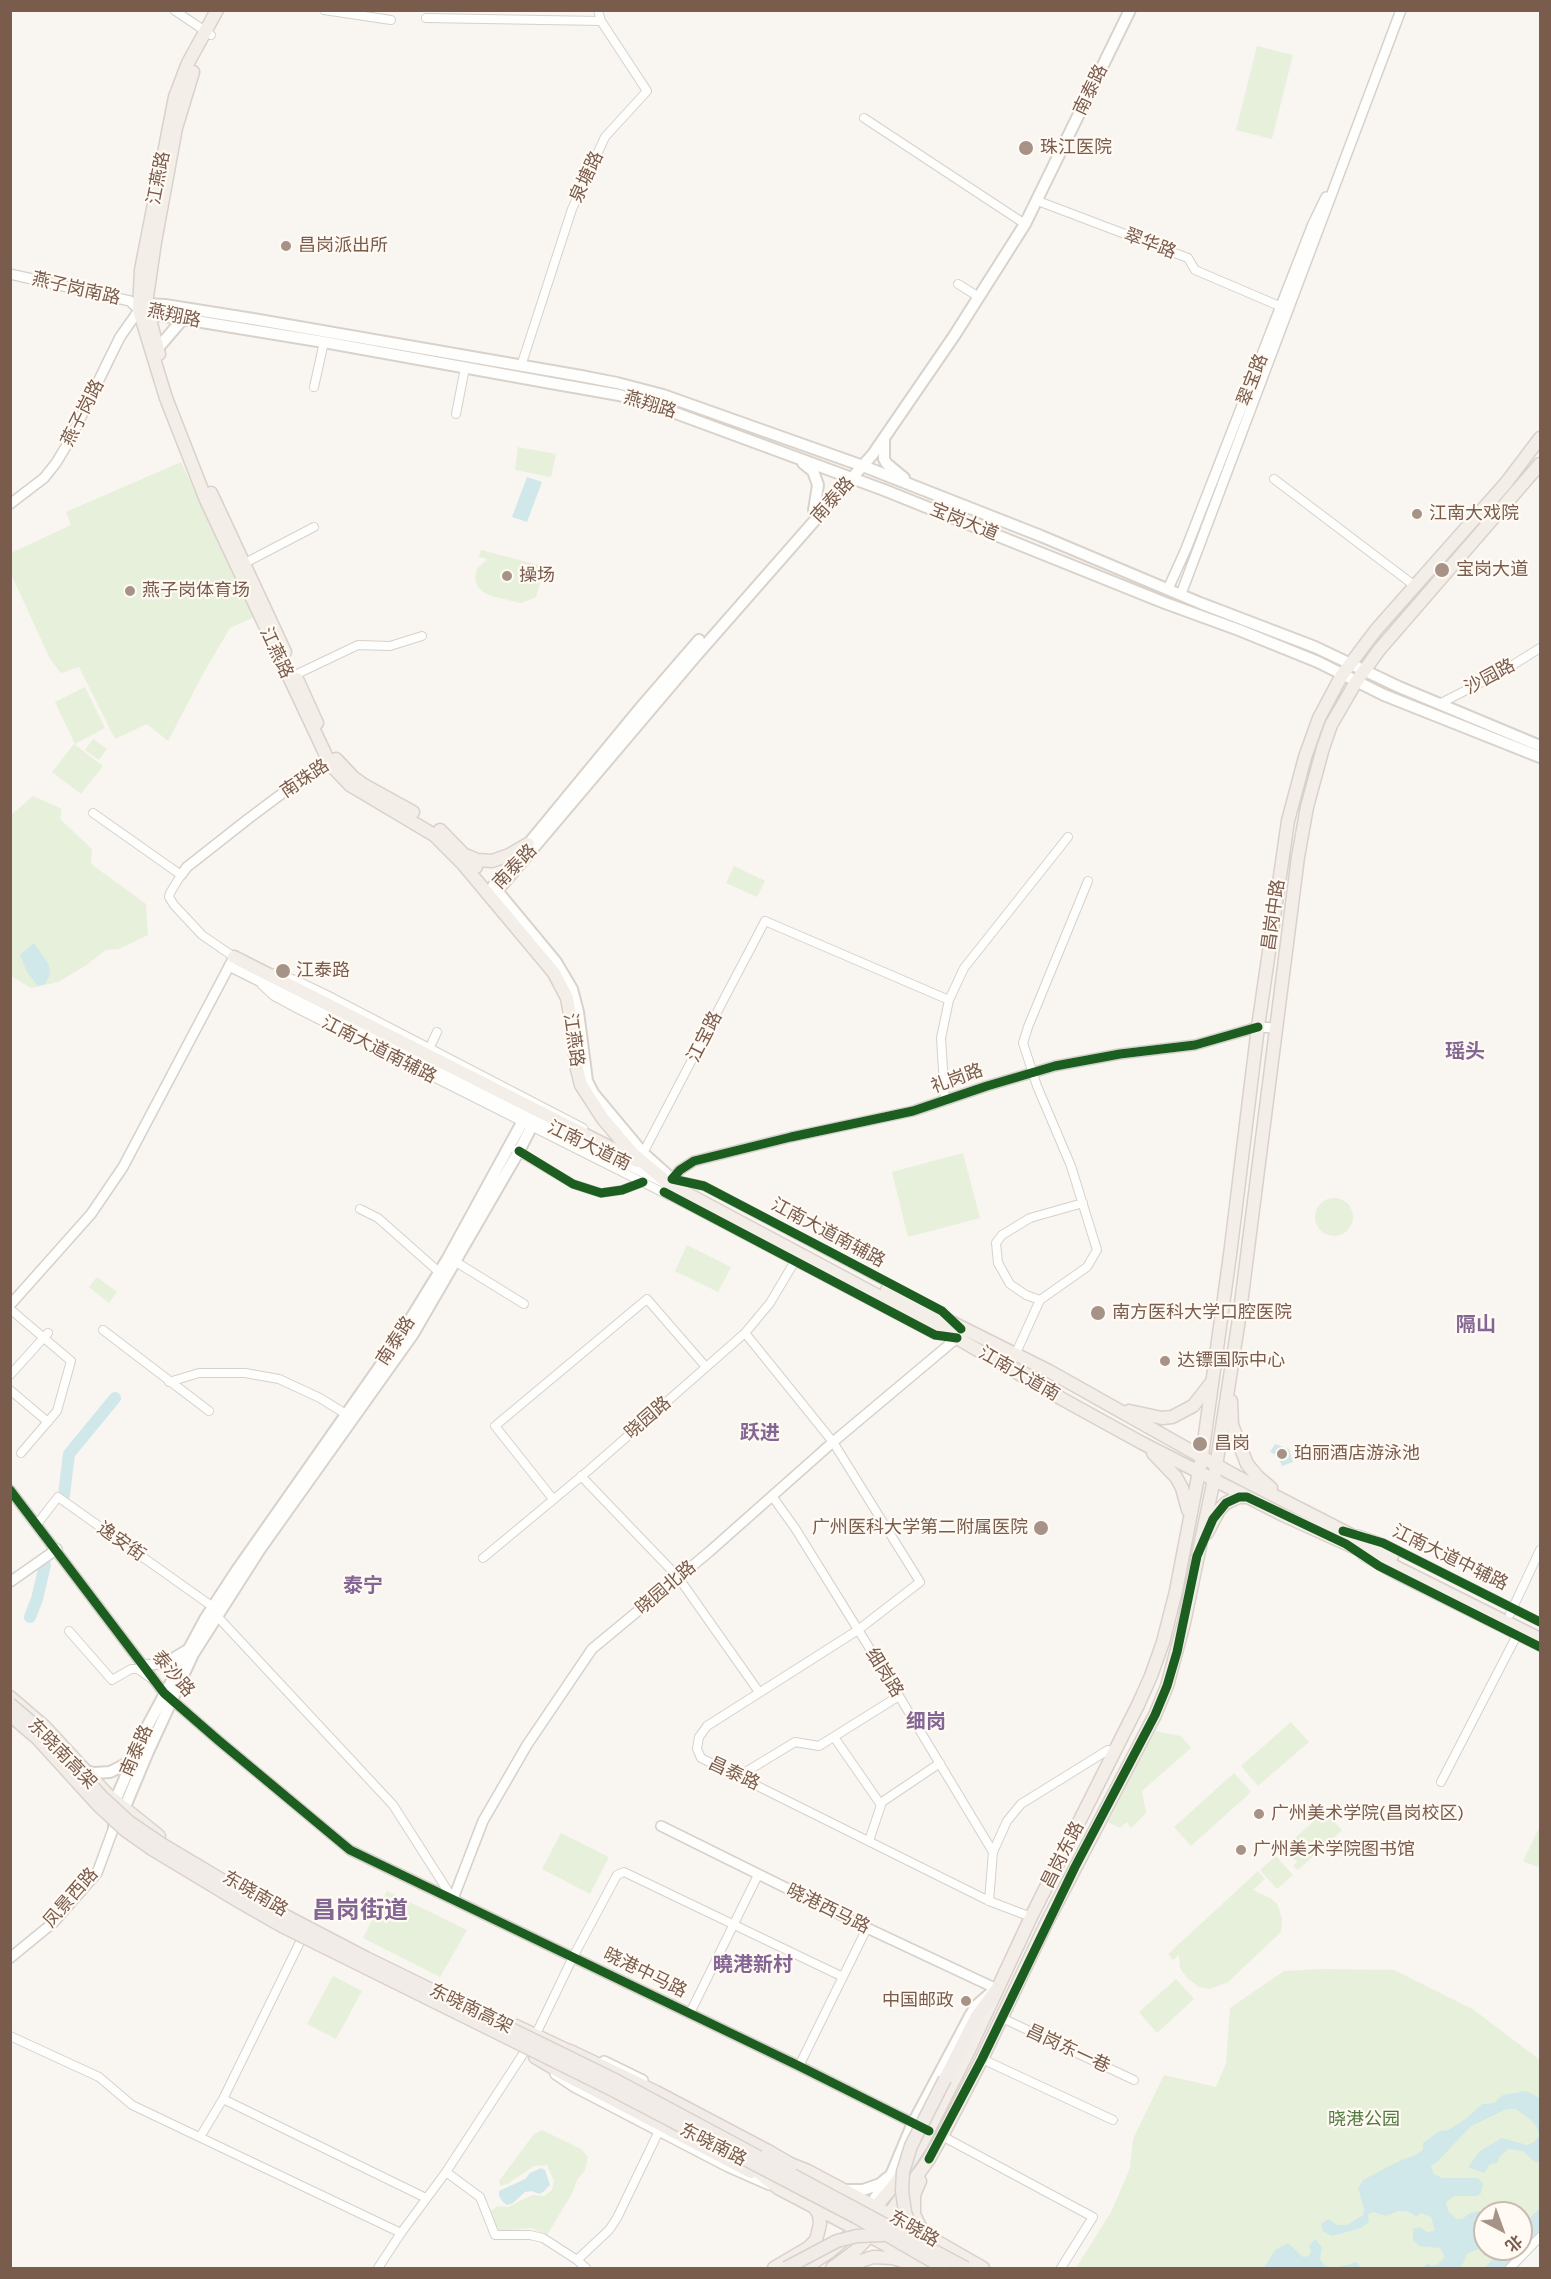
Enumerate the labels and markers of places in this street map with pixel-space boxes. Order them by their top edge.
place label: 珠江医院 [1040,137,1112,159]
marker: 珠江医院 [1017,139,1035,157]
place label: 昌岗派出所 [298,235,388,257]
marker: 昌岗派出所 [279,239,293,253]
place label: 江南大戏院 [1429,503,1519,525]
marker: 江南大戏院 [1410,507,1424,521]
place label: 宝岗大道 [1456,559,1528,581]
marker: 宝岗大道 [1433,561,1451,579]
place label: 操场 [519,565,555,587]
marker: 操场 [500,569,514,583]
place label: 燕子岗体育场 [142,580,250,602]
marker: 燕子岗体育场 [123,584,137,598]
place label: 江泰路 [296,960,350,982]
marker: 江泰路 [274,962,292,980]
place label: 南方医科大学口腔医院 [1112,1302,1292,1324]
marker: 南方医科大学口腔医院 [1089,1304,1107,1322]
place label: 达镖国际中心 [1177,1350,1285,1372]
marker: 达镖国际中心 [1158,1354,1172,1368]
place label: 昌岗 [1214,1433,1250,1455]
marker: 昌岗 [1191,1435,1209,1453]
place label: 珀丽酒店游泳池 [1294,1443,1420,1465]
marker: 珀丽酒店游泳池 [1275,1447,1289,1461]
place label: 广州医科大学第二附属医院 [812,1517,1028,1539]
marker: 广州医科大学第二附属医院 [1032,1519,1050,1537]
place label: 广州美术学院(昌岗校区) [1271,1803,1464,1825]
marker: 广州美术学院(昌岗校区) [1252,1807,1266,1821]
place label: 广州美术学院图书馆 [1253,1839,1415,1861]
marker: 广州美术学院图书馆 [1234,1843,1248,1857]
place label: 中国邮政 [882,1990,954,2012]
marker: 中国邮政 [959,1994,973,2008]

